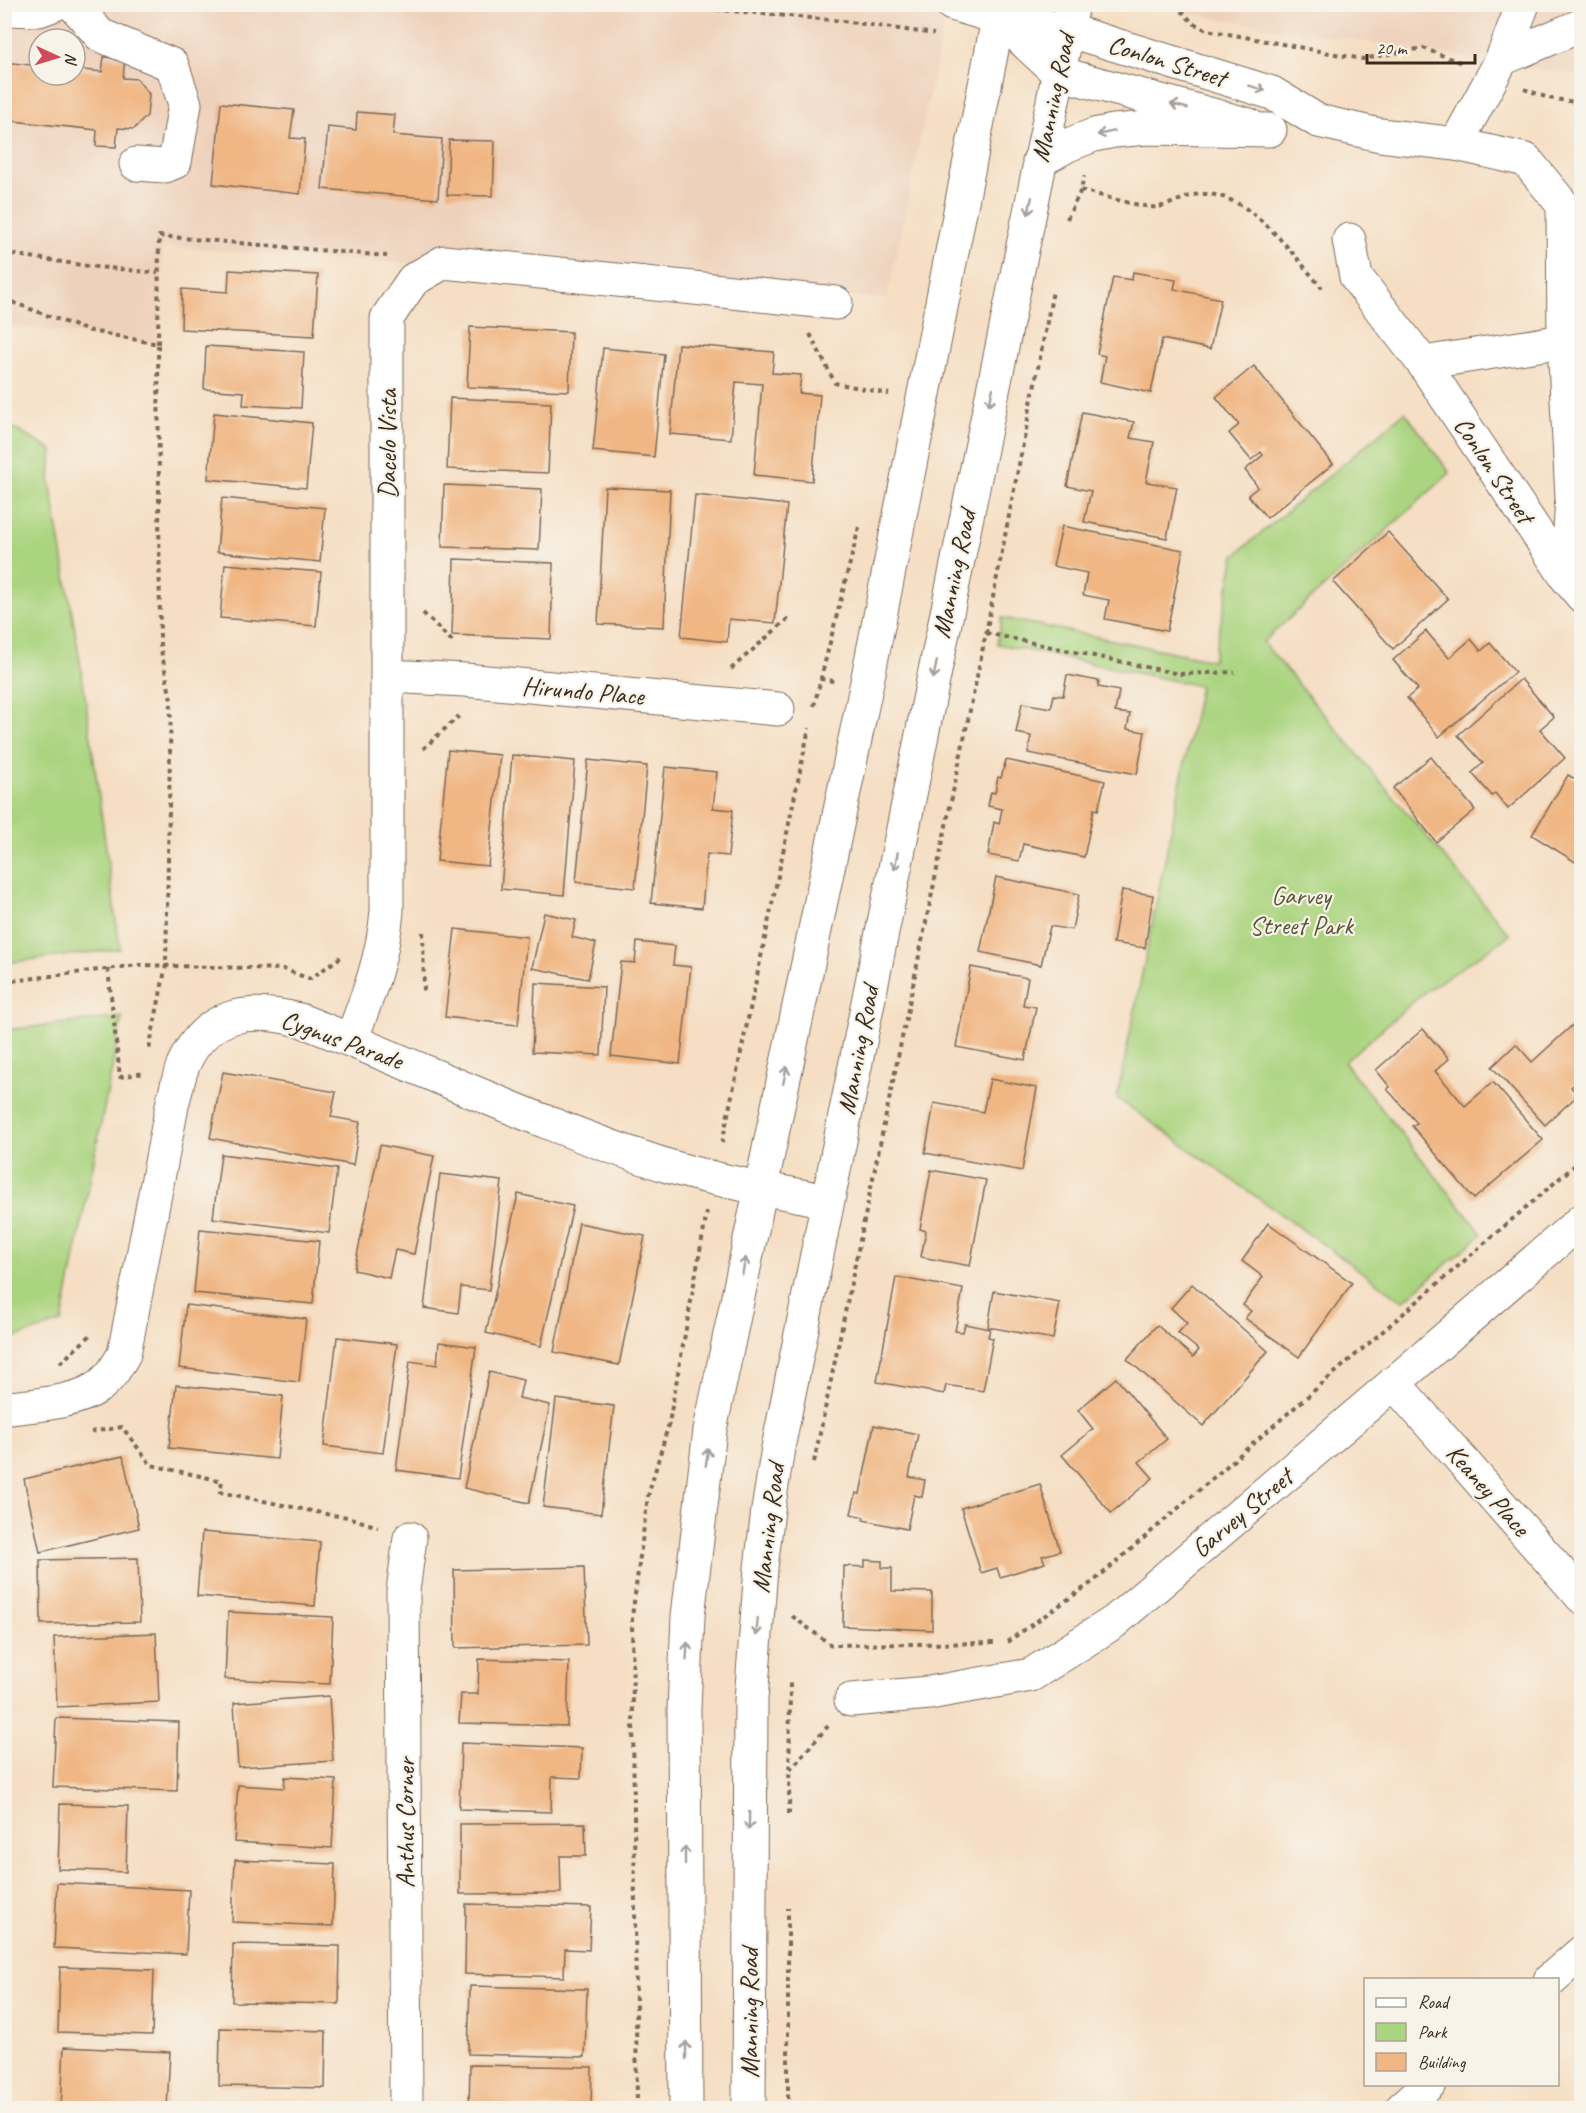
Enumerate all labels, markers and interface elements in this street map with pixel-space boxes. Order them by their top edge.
north arrow [27,27,87,87]
street label: Manning Road [1023,27,1083,165]
street label: Conlon Street [1104,27,1233,96]
scale bar [1367,27,1475,65]
text: 20 m [1376,37,1409,59]
text: N [60,52,81,67]
one-way arrow [1247,83,1266,94]
one-way arrow [1170,99,1189,111]
one-way arrow [1097,127,1116,139]
one-way arrow [1024,195,1035,215]
one-way arrow [985,386,996,406]
street label: Dacelo Vista [371,388,404,499]
street label: Conlon Street [1446,410,1544,532]
street label: Manning Road [924,503,984,641]
one-way arrow [929,660,940,679]
street label: Hirundo Place [521,669,647,713]
one-way arrow [890,851,901,870]
park label: Garvey Street Park [1249,879,1354,942]
street label: Manning Road [829,979,887,1117]
street label: Cygnus Parade [277,1003,410,1078]
one-way arrow [780,1066,791,1085]
one-way arrow [739,1256,750,1276]
street label: Keaney Place [1439,1437,1538,1544]
one-way arrow [701,1448,712,1467]
street label: Manning Road [744,1458,793,1595]
street label: Garvey Street [1185,1459,1302,1565]
one-way arrow [751,1616,762,1636]
one-way arrow [681,1641,692,1661]
street label: Anthus Corner [389,1755,422,1888]
one-way arrow [743,1811,755,1831]
one-way arrow [679,1846,691,1866]
street label: Manning Road [733,1944,766,2078]
legend [1364,1978,1559,2086]
text: Road [1418,1991,1451,2013]
text: Park [1418,2021,1448,2043]
one-way arrow [680,2041,692,2061]
text: Building [1418,2051,1467,2073]

